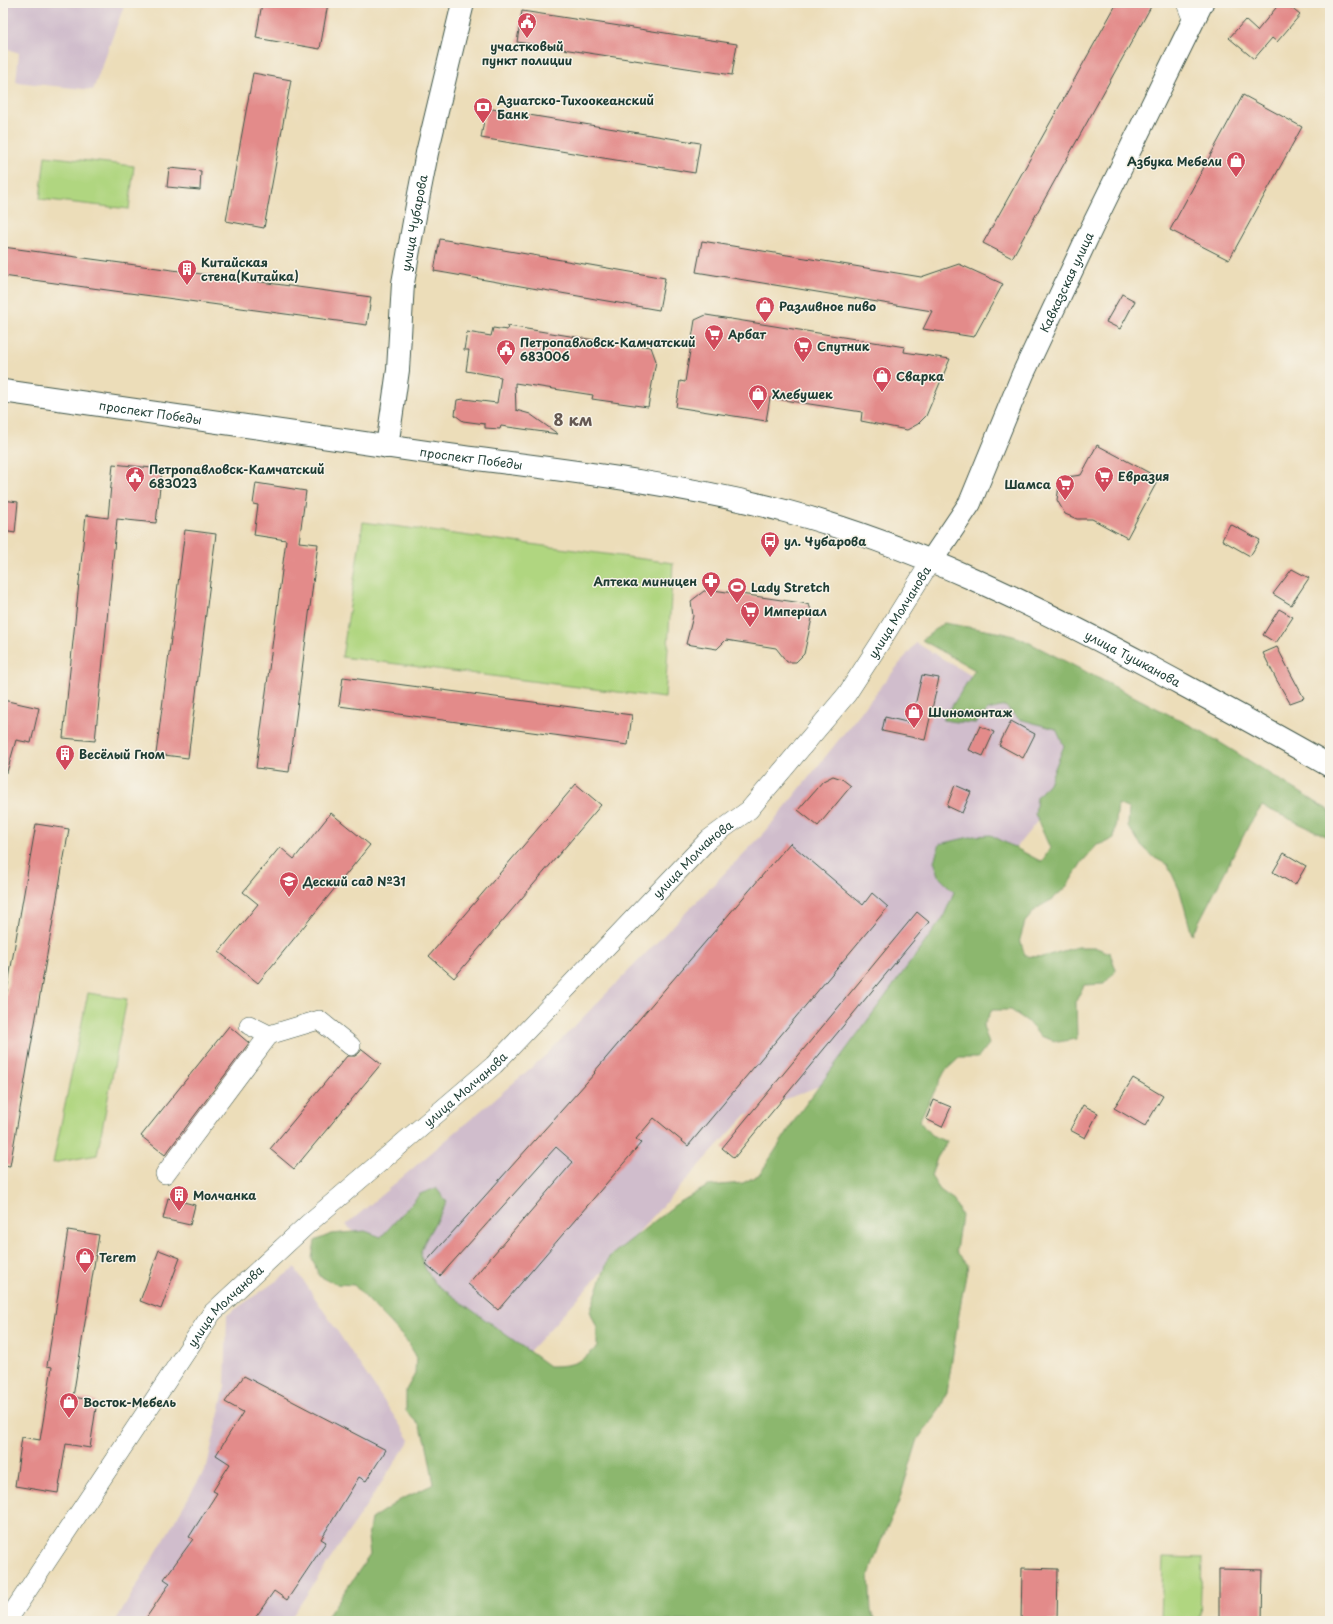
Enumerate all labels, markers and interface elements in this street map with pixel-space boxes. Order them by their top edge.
public building icon: участковый пункт полиции [516,11,538,39]
place label: участковый пункт полиции [482,37,572,69]
place label: Азиатско-Тихоокеанский Банк [497,91,654,123]
bank icon: Азиатско-Тихоокеанский Банк [472,96,494,124]
shop icon: Азбука Мебели [1225,150,1247,178]
place label: Азбука Мебели [1127,152,1222,170]
street label: улица Чубарова [396,172,432,273]
street label: Кавказская улица [1035,228,1098,335]
place label: Китайская стена(Китайка) [201,253,299,285]
building icon: Китайская стена(Китайка) [176,258,198,286]
shop icon: Разливное пиво [754,295,776,323]
place label: Разливное пиво [779,297,876,315]
supermarket icon: Арбат [703,323,725,351]
place label: Арбат [727,325,767,343]
place label: Петропавловск-Камчатский 683006 [520,333,696,365]
supermarket icon: Спутник [792,335,814,363]
place label: Спутник [817,337,870,355]
public building icon: Петропавловск-Камчатский 683006 [495,338,517,366]
shop icon: Сварка [871,365,893,393]
place label: Сварка [896,367,944,385]
shop icon: Хлебушек [747,383,769,411]
place label: Хлебушек [772,385,833,403]
street label: проспект Победы [98,396,203,429]
district label: 8 км [553,407,593,431]
street label: проспект Победы [419,442,524,474]
place label: Петропавловск-Камчатский 683023 [149,460,325,492]
public building icon: Петропавловск-Камчатский 683023 [124,465,146,493]
supermarket icon: Евразия [1093,465,1115,493]
place label: Евразия [1118,467,1170,485]
supermarket icon: Шамса [1054,473,1076,501]
place label: Шамса [1004,475,1052,493]
bus stop icon: ул. Чубарова [759,530,781,558]
place label: ул. Чубарова [784,532,866,550]
street label: улица Молчанова [863,562,935,662]
pharmacy icon: Аптека миницен [700,570,722,598]
place label: Аптека миницен [593,572,697,590]
sports icon: Lady Stretch [726,576,748,604]
place label: Lady Stretch [751,578,830,596]
supermarket icon: Империал [739,600,761,628]
place label: Империал [764,602,827,620]
street label: улица Тушканова [1082,626,1184,691]
shop icon: Шиномонтаж [903,701,925,729]
place label: Шиномонтаж [928,703,1013,721]
building icon: Весёлый Гном [54,743,76,771]
place label: Весёлый Гном [79,745,165,763]
street label: улица Молчанова [648,815,737,902]
school or university icon: Деский сад №31 [278,870,300,898]
place label: Деский сад №31 [302,872,406,890]
street label: улица Молчанова [419,1047,511,1131]
building icon: Молчанка [168,1184,190,1212]
place label: Молчанка [193,1186,256,1204]
shop icon: Terem [74,1246,96,1274]
place label: Terem [99,1248,136,1266]
street label: улица Молчанова [183,1260,268,1350]
shop icon: Восток-Мебель [58,1391,80,1419]
place label: Восток-Мебель [83,1393,176,1411]

